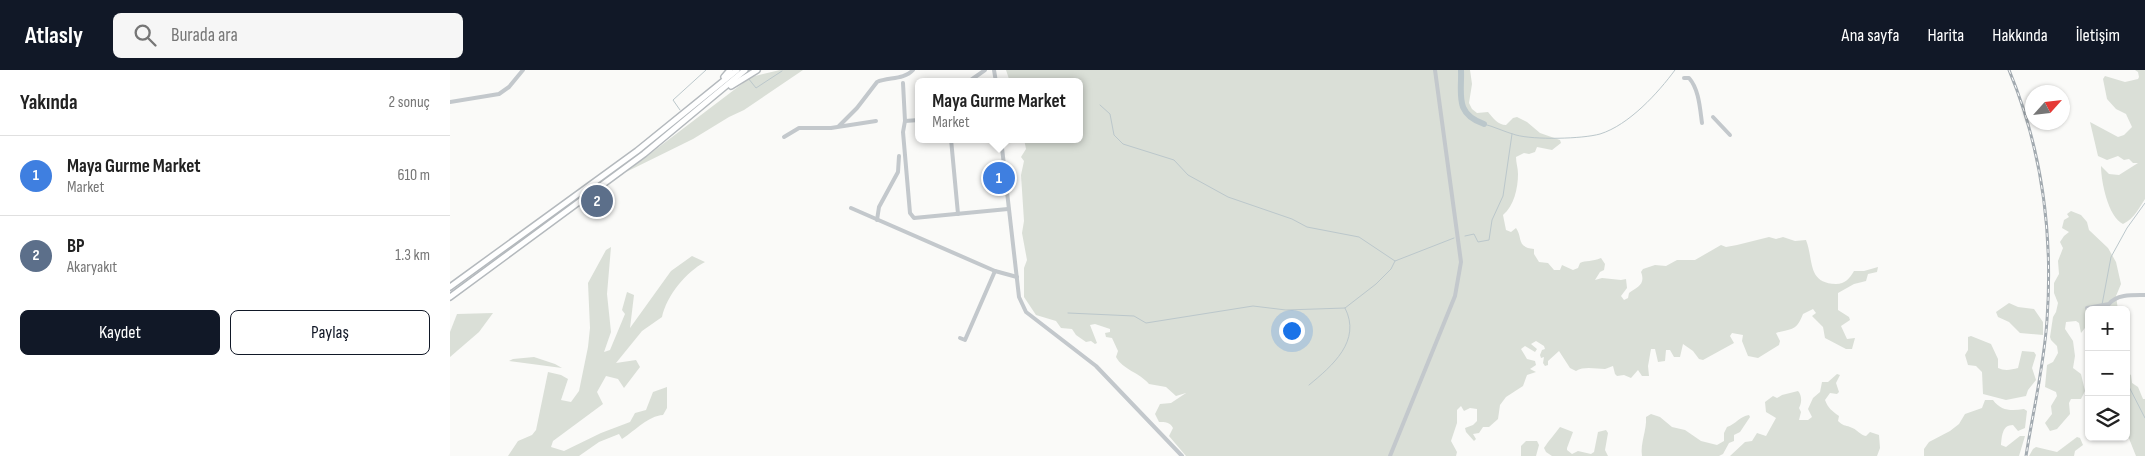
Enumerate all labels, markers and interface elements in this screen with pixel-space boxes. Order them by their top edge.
search box [113,13,463,58]
text: Atlasly [25,21,83,50]
icon: search [131,21,159,49]
text: Burada ara [171,24,238,47]
text: Ana sayfa [1842,25,1899,46]
text: Harita [1927,25,1964,46]
text: Hakkında [1992,25,2048,46]
text: İletişim [2076,25,2120,46]
popup [915,78,1083,143]
north arrow [2025,85,2070,130]
text: Yakında [20,90,77,115]
text: Maya Gurme Market [932,90,1066,113]
text: 2 sonuç [389,93,430,112]
text: Market [932,113,970,132]
text: Maya Gurme Market [67,155,201,178]
pin: 1 [983,159,1015,197]
text: 1 [33,166,39,185]
text: 610 m [397,166,430,185]
text: Market [67,178,104,197]
pin: 2 [581,182,613,220]
text: BP [67,235,85,258]
text: 2 [32,246,40,265]
text: 1.3 km [395,246,430,265]
text: Akaryakıt [67,258,117,277]
map controls [2085,306,2130,441]
button: + [2085,306,2130,351]
button: Kaydet [20,310,220,355]
button: Paylaş [230,310,430,355]
your location [1279,318,1305,344]
button: − [2085,351,2130,396]
button: layers [2085,396,2130,441]

